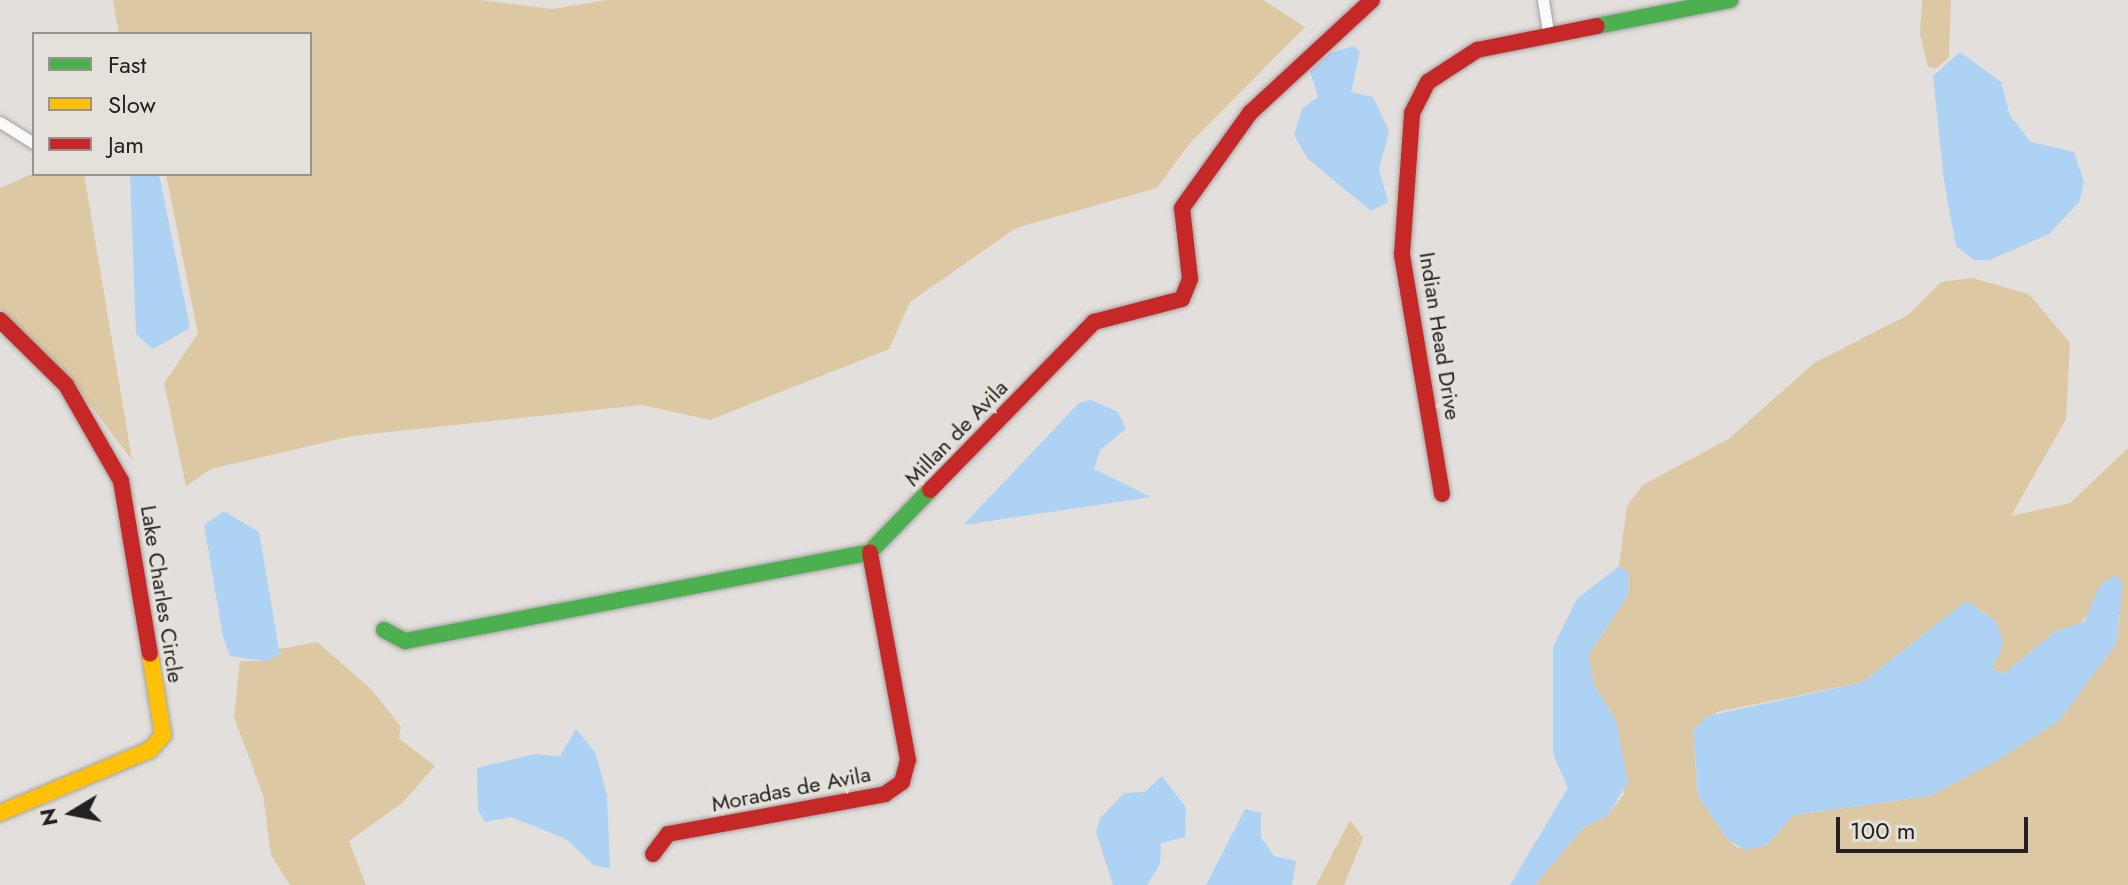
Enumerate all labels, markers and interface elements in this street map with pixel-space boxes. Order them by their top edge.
legend [32,32,312,176]
text: Fast [108,47,146,82]
text: Slow [108,87,156,122]
text: Jam [108,127,144,162]
street label: Indian Head Drive [1414,250,1466,422]
street label: Millan de Avila [899,374,1013,492]
street label: Lake Charles Circle [135,503,189,685]
street label: Moradas de Avila [709,761,873,817]
north arrow [32,773,112,853]
scale bar [1840,801,2032,851]
text: N [31,806,66,829]
text: 100 m [1850,813,1916,848]

